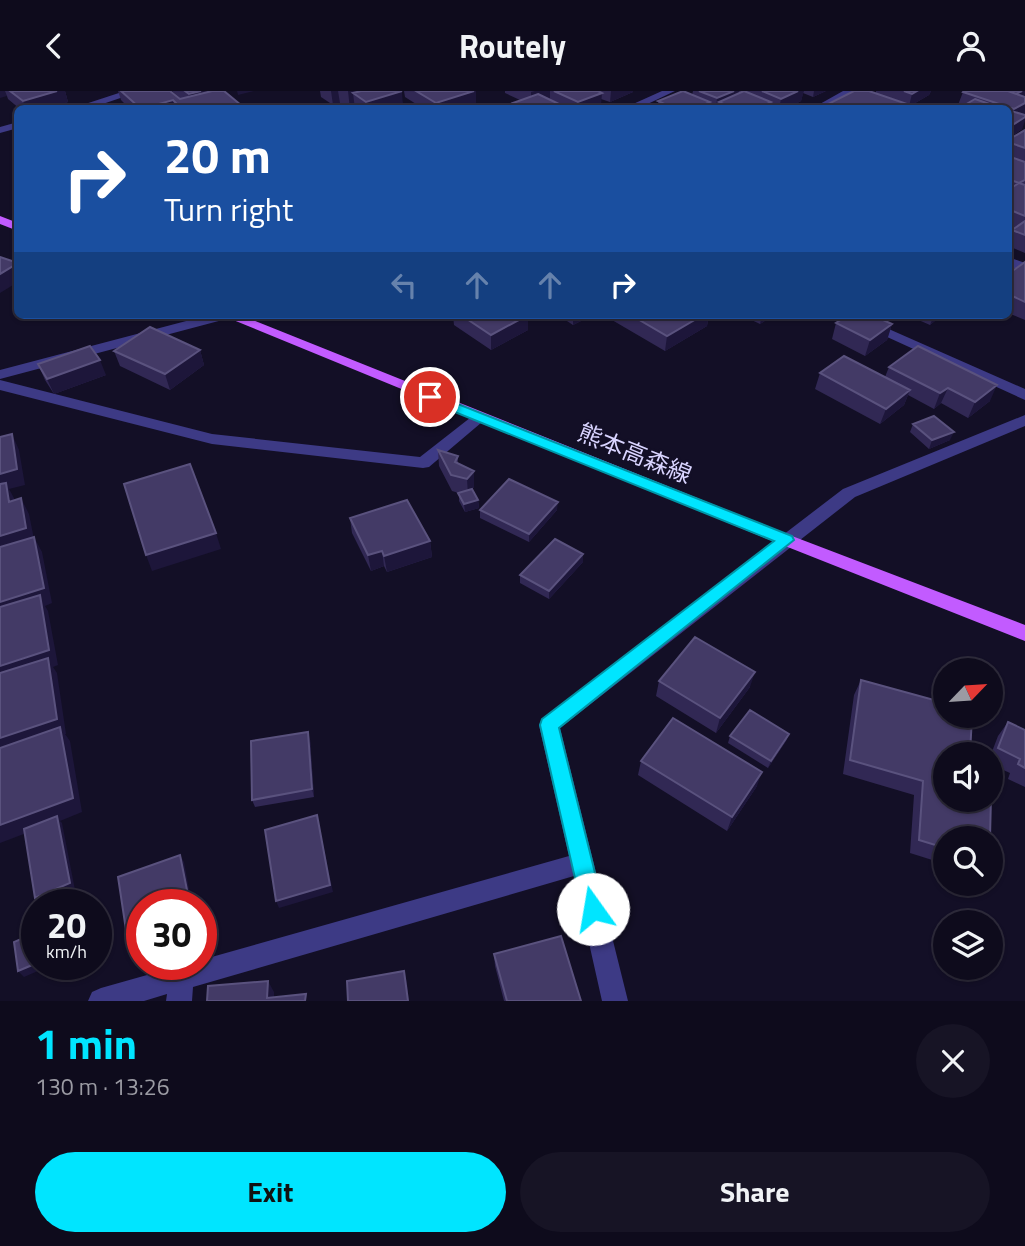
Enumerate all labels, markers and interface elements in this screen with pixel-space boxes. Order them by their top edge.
text: Routely [459,22,566,70]
icon: back [35,27,73,65]
icon: person [952,27,990,65]
text: 20 m [164,117,271,192]
icon: right [49,133,140,224]
text: Turn right [164,185,293,233]
icon: left [385,266,423,304]
icon: ahead [458,266,496,304]
icon: ahead [531,266,569,304]
icon: right [604,266,642,304]
pin [400,367,460,427]
icon: arrive [411,378,449,416]
street label: 熊本高森線 [573,414,697,492]
north arrow [933,658,1003,728]
map controls [933,658,1003,980]
button: sound [933,742,1003,812]
button: search [933,826,1003,896]
position arrow [556,872,630,946]
speed limit sign: 30 [126,889,217,980]
text: 20 [47,898,86,952]
button: layers [933,910,1003,980]
text: km/h [46,938,87,965]
text: 1 min [35,1011,137,1075]
button: close [916,1024,990,1098]
text: 130 m · 13:26 [35,1069,170,1104]
button: Exit [35,1152,506,1232]
button: Share [520,1152,990,1232]

